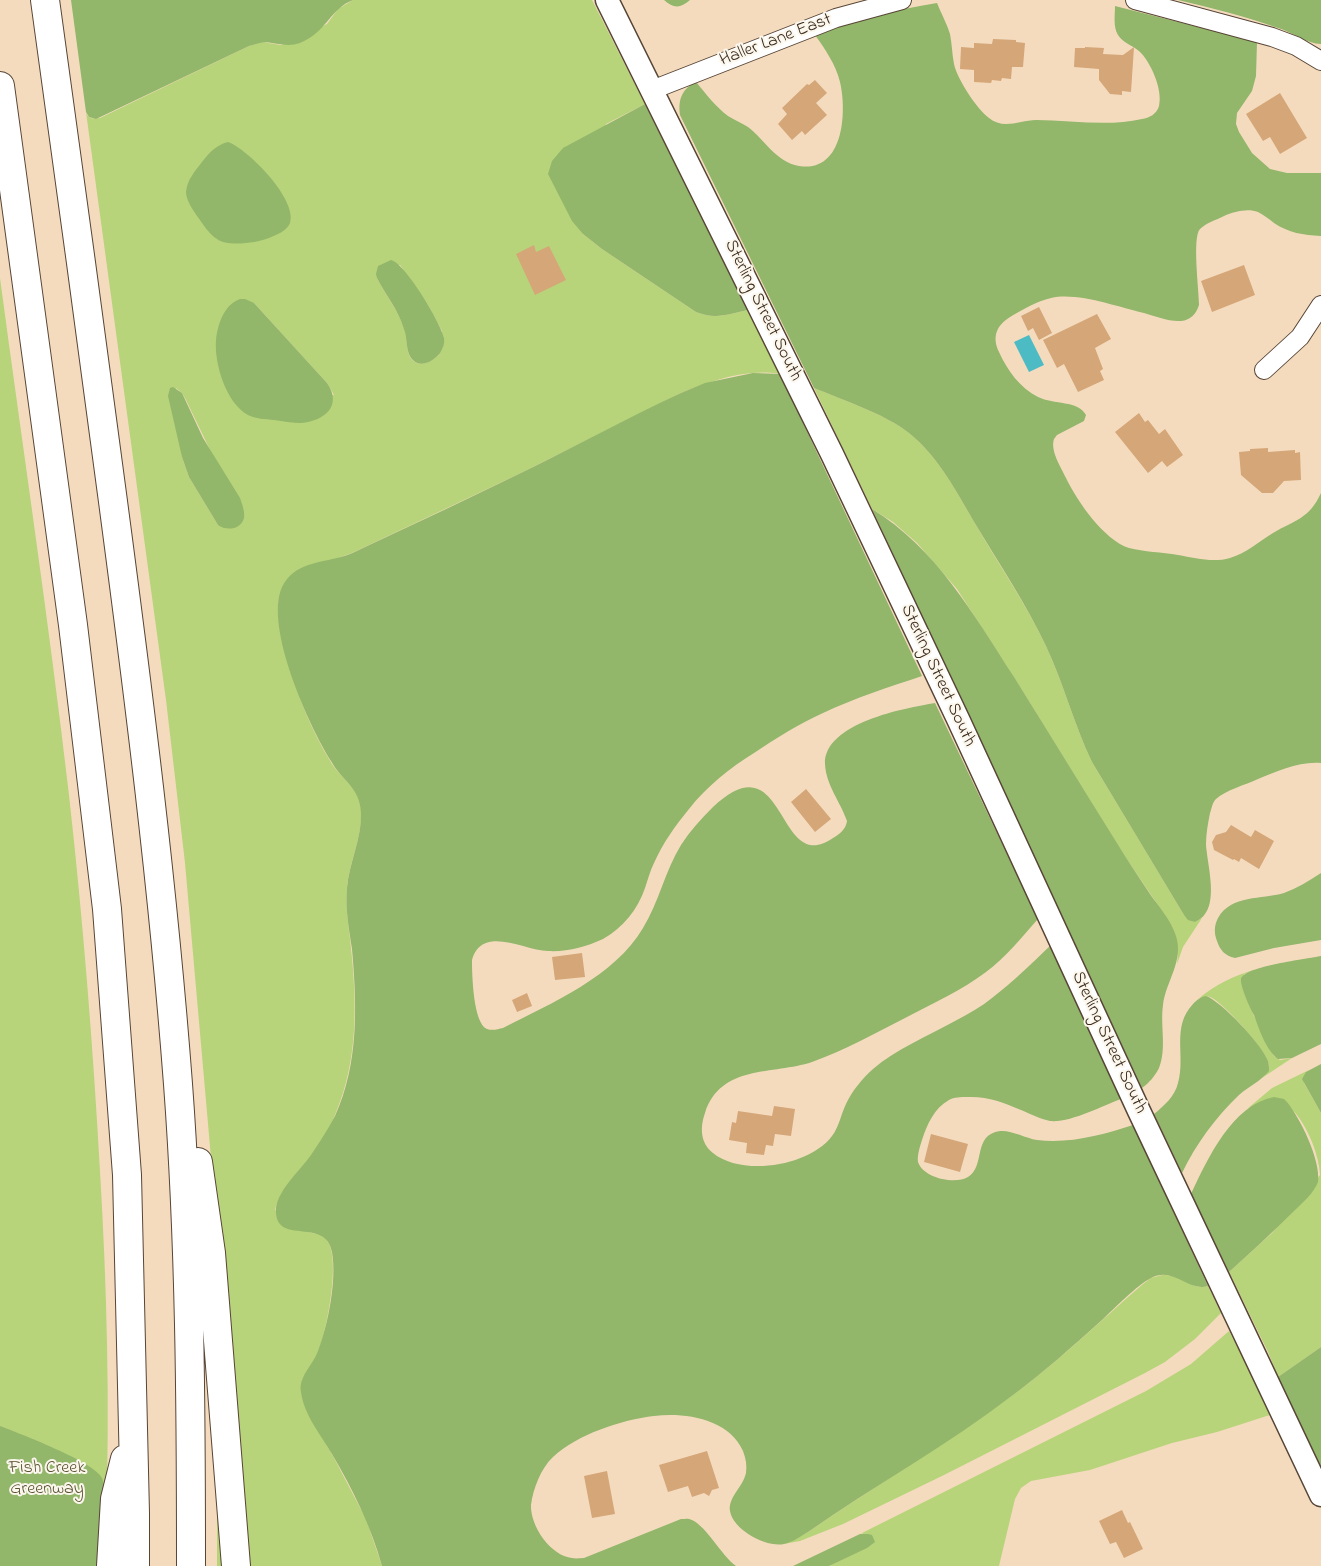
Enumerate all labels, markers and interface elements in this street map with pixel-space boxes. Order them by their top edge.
street label: Haller Lane East [717,10,835,72]
street label: Sterling Street South [718,237,806,385]
street label: Sterling Street South [895,601,979,751]
street label: Sterling Street South [1066,968,1150,1118]
park label: Fish Creek Greenway [9,1458,85,1500]

